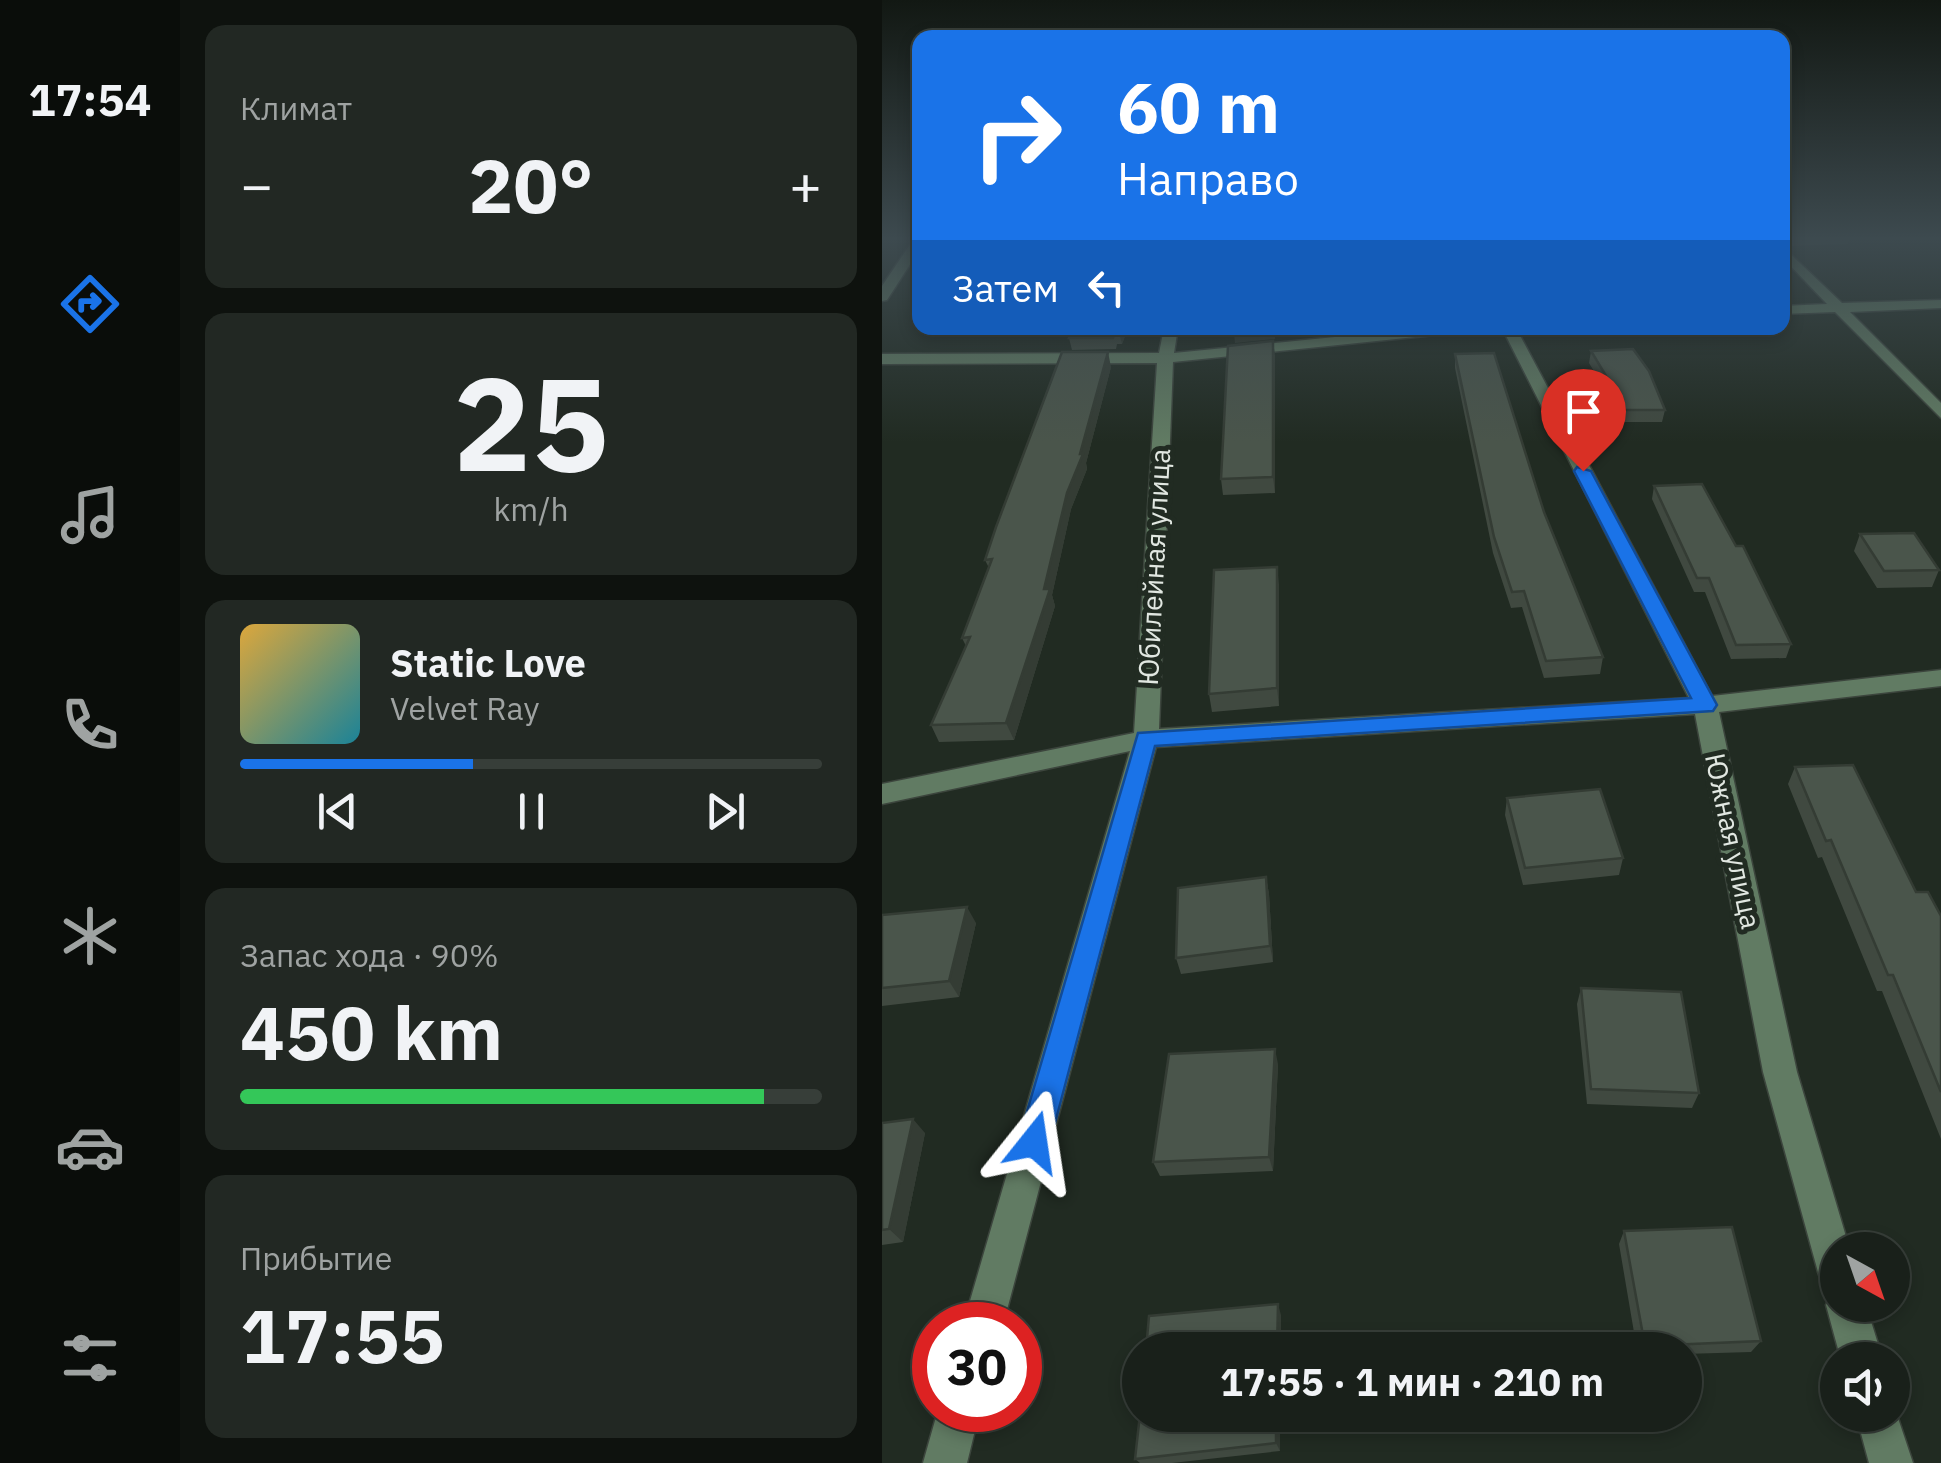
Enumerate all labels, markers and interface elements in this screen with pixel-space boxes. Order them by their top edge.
text: 60 m [1117,61,1280,152]
text: 17:54 [29,70,151,128]
icon: right [952,70,1082,200]
text: Климат [240,87,352,129]
text: 20° [468,136,594,234]
text: − [240,149,273,220]
text: + [789,149,822,220]
text: Направо [1117,149,1299,207]
icon: left [1079,260,1134,315]
text: Затем [952,263,1059,312]
icon: directions [55,269,125,339]
text: 25 [453,338,609,507]
pin [1541,369,1626,472]
icon: arrive [1556,384,1611,439]
street label: Юбилейная улица [1129,447,1178,686]
icon: music [55,480,125,550]
text: km/h [493,488,569,530]
text: Static Love [390,638,586,687]
text: Velvet Ray [390,687,539,729]
icon: phone [55,690,125,760]
street label: Южная улица [1697,750,1770,932]
icon: previous [310,784,365,839]
icon: pause [504,784,559,839]
icon: next [698,784,753,839]
icon: climate [55,901,125,971]
text: Запас хода · 90% [240,934,499,976]
text: 450 km [240,983,503,1081]
position arrow [982,1090,1086,1194]
icon: car [55,1112,125,1182]
north arrow [1820,1232,1910,1322]
map controls [1820,1232,1910,1432]
text: Прибытие [240,1237,392,1279]
text: 17:55 [240,1286,445,1384]
speed limit sign: 30 [912,1302,1042,1432]
icon: filters [55,1323,125,1393]
button: sound [1820,1342,1910,1432]
text: 17:55 · 1 мин · 210 m [1220,1357,1604,1406]

